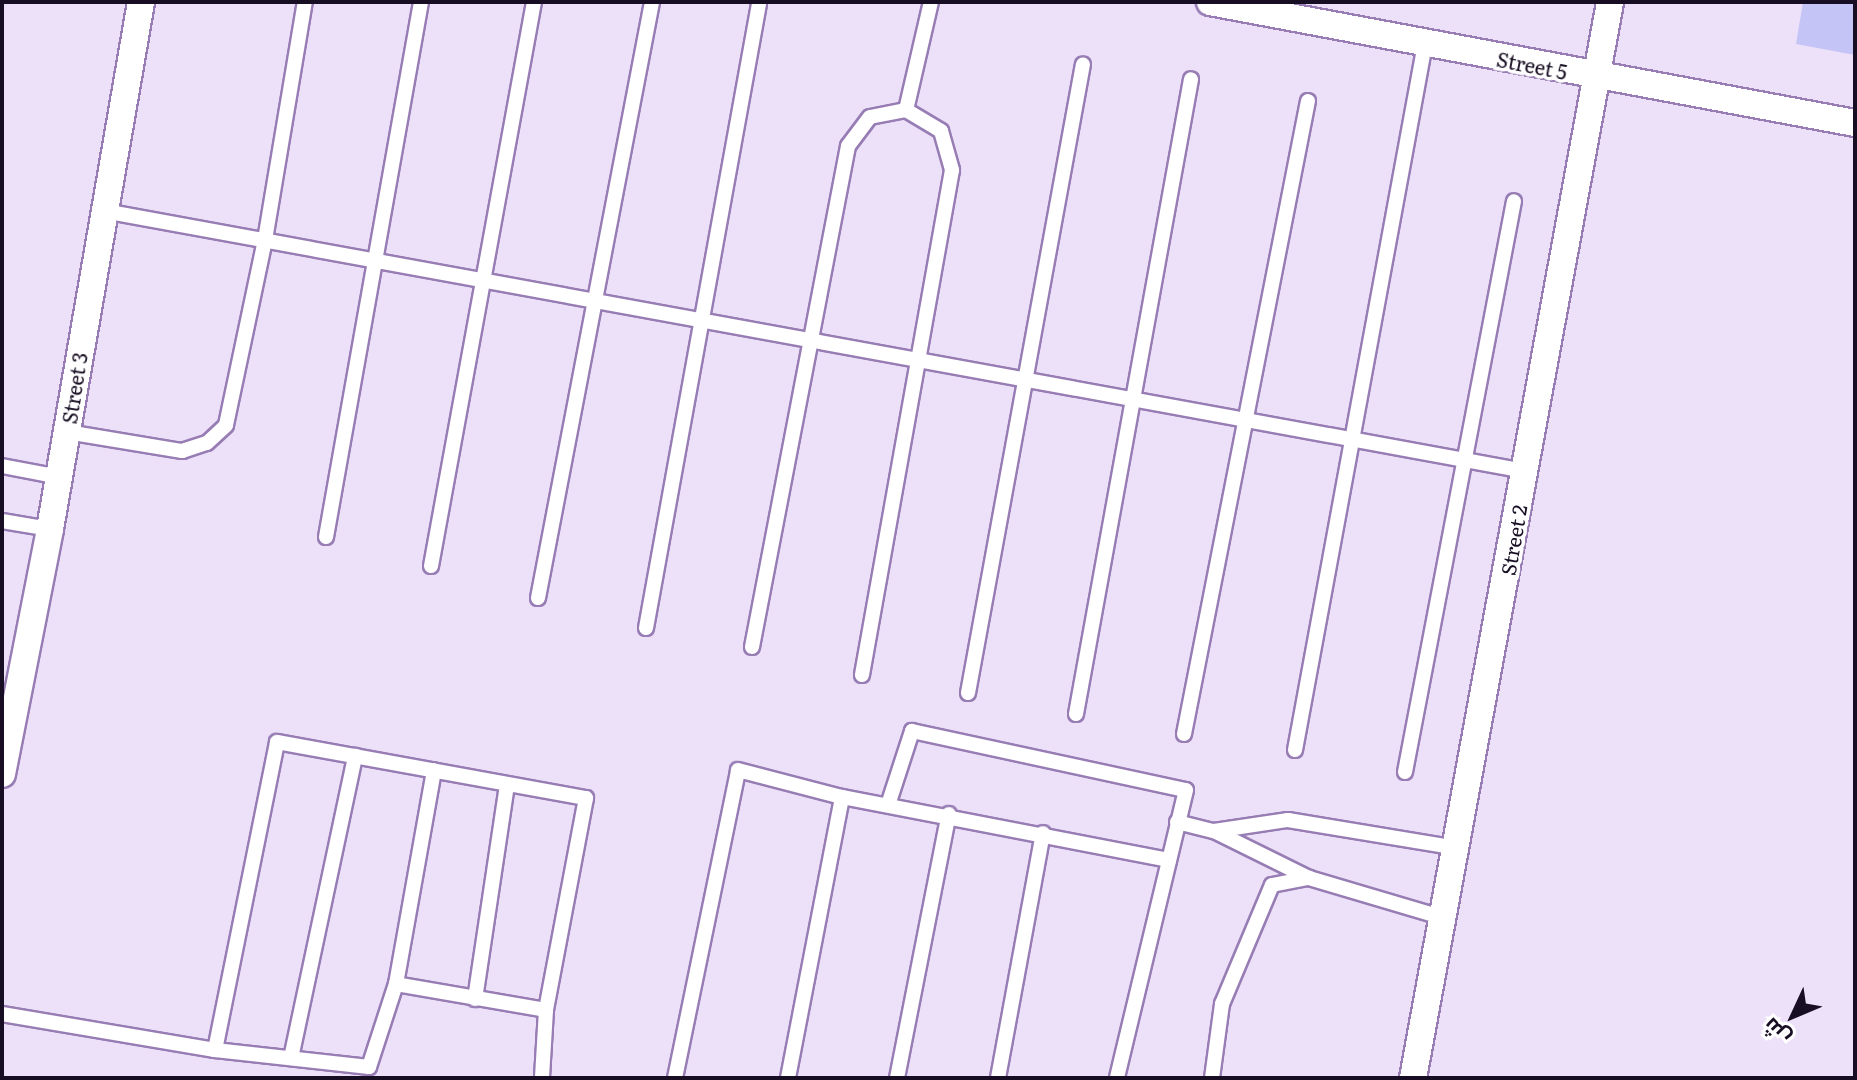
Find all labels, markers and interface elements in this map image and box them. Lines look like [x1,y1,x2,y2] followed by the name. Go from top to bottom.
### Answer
[1495,46,1569,84] street label: Street 5
[57,351,91,425] street label: Street 3
[1495,503,1531,577] street label: Street 2
[1753,976,1833,1056] north arrow
[1754,1011,1797,1055] text: ش

